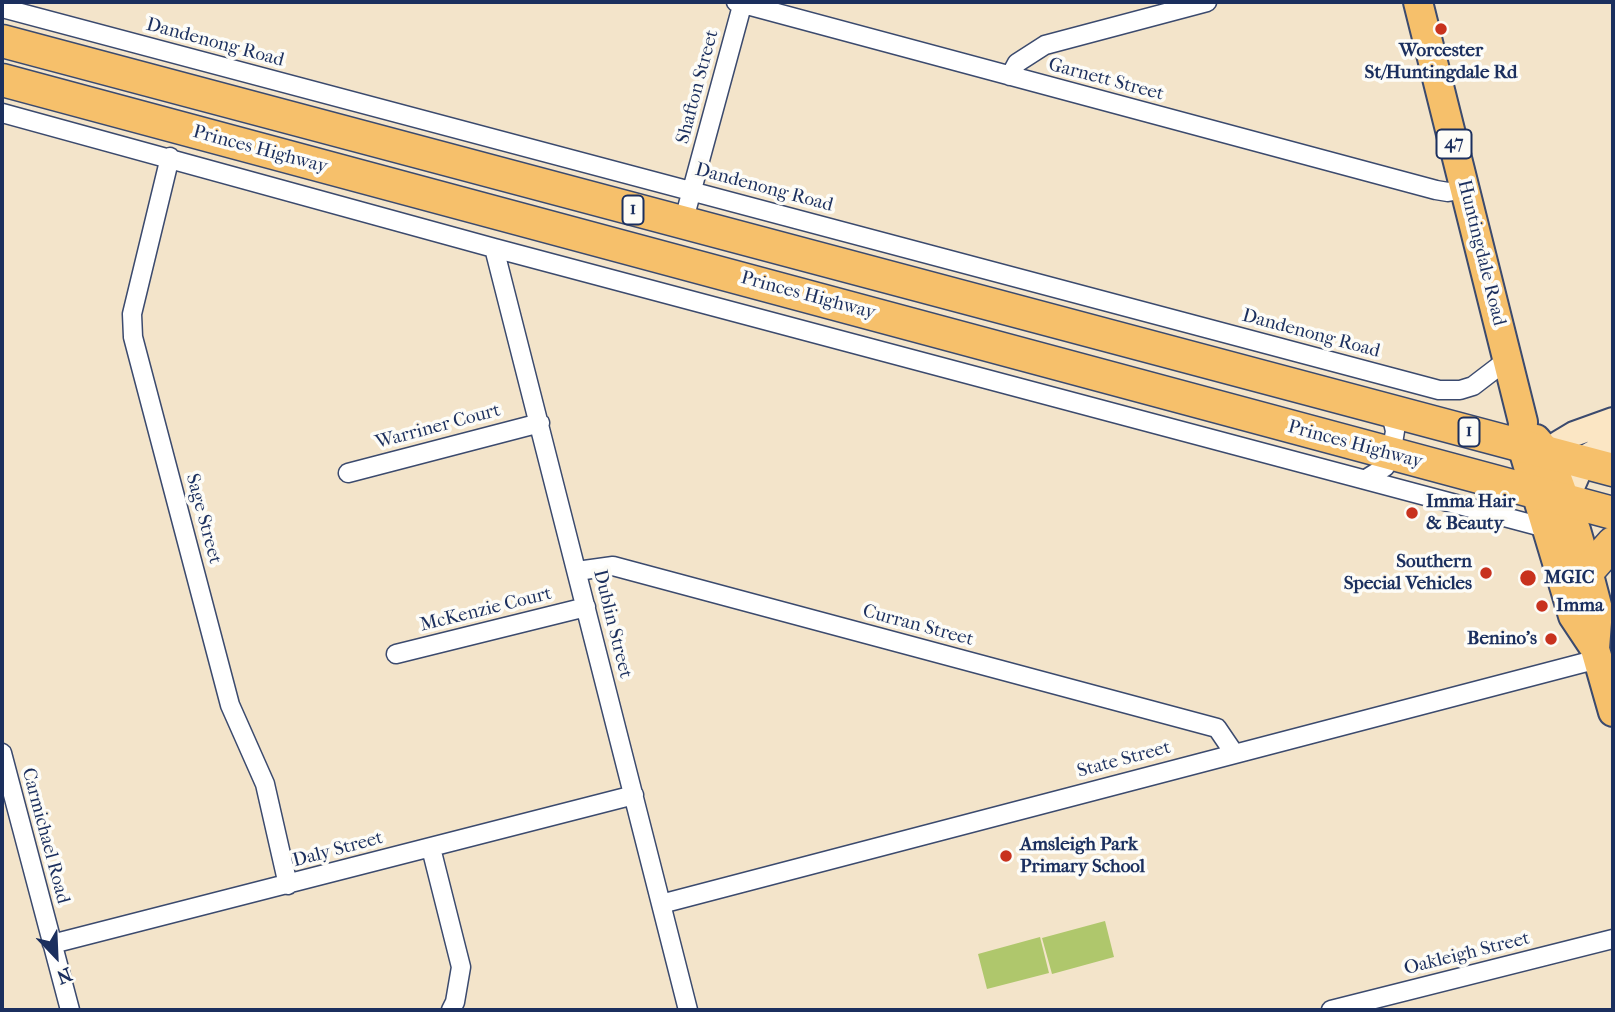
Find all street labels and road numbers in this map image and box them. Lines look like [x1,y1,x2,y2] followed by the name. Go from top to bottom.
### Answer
[143,14,287,72] street label: Dandenong Road
[672,28,724,146] street label: Shafton Street
[1046,54,1166,106] street label: Garnett Street
[190,121,330,179] street label: Princes Highway
[1436,130,1472,159] road number: 47
[692,159,836,217] street label: Dandenong Road
[1452,178,1510,328] street label: Huntingdale Road
[622,196,644,224] road number: 1
[738,267,878,325] street label: Princes Highway
[1239,305,1383,363] street label: Dandenong Road
[373,399,503,455] street label: Warriner Court
[1285,416,1425,474] street label: Princes Highway
[1458,418,1480,446] road number: 1
[180,471,226,567] street label: Sage Street
[588,567,636,681] street label: Dublin Street
[418,583,554,637] street label: McKenzie Court
[860,600,976,652] street label: Curran Street
[1075,737,1173,783] street label: State Street
[16,766,74,906] street label: Carmichael Road
[290,827,386,873] street label: Daly Street
[1402,927,1532,981] street label: Oakleigh Street

